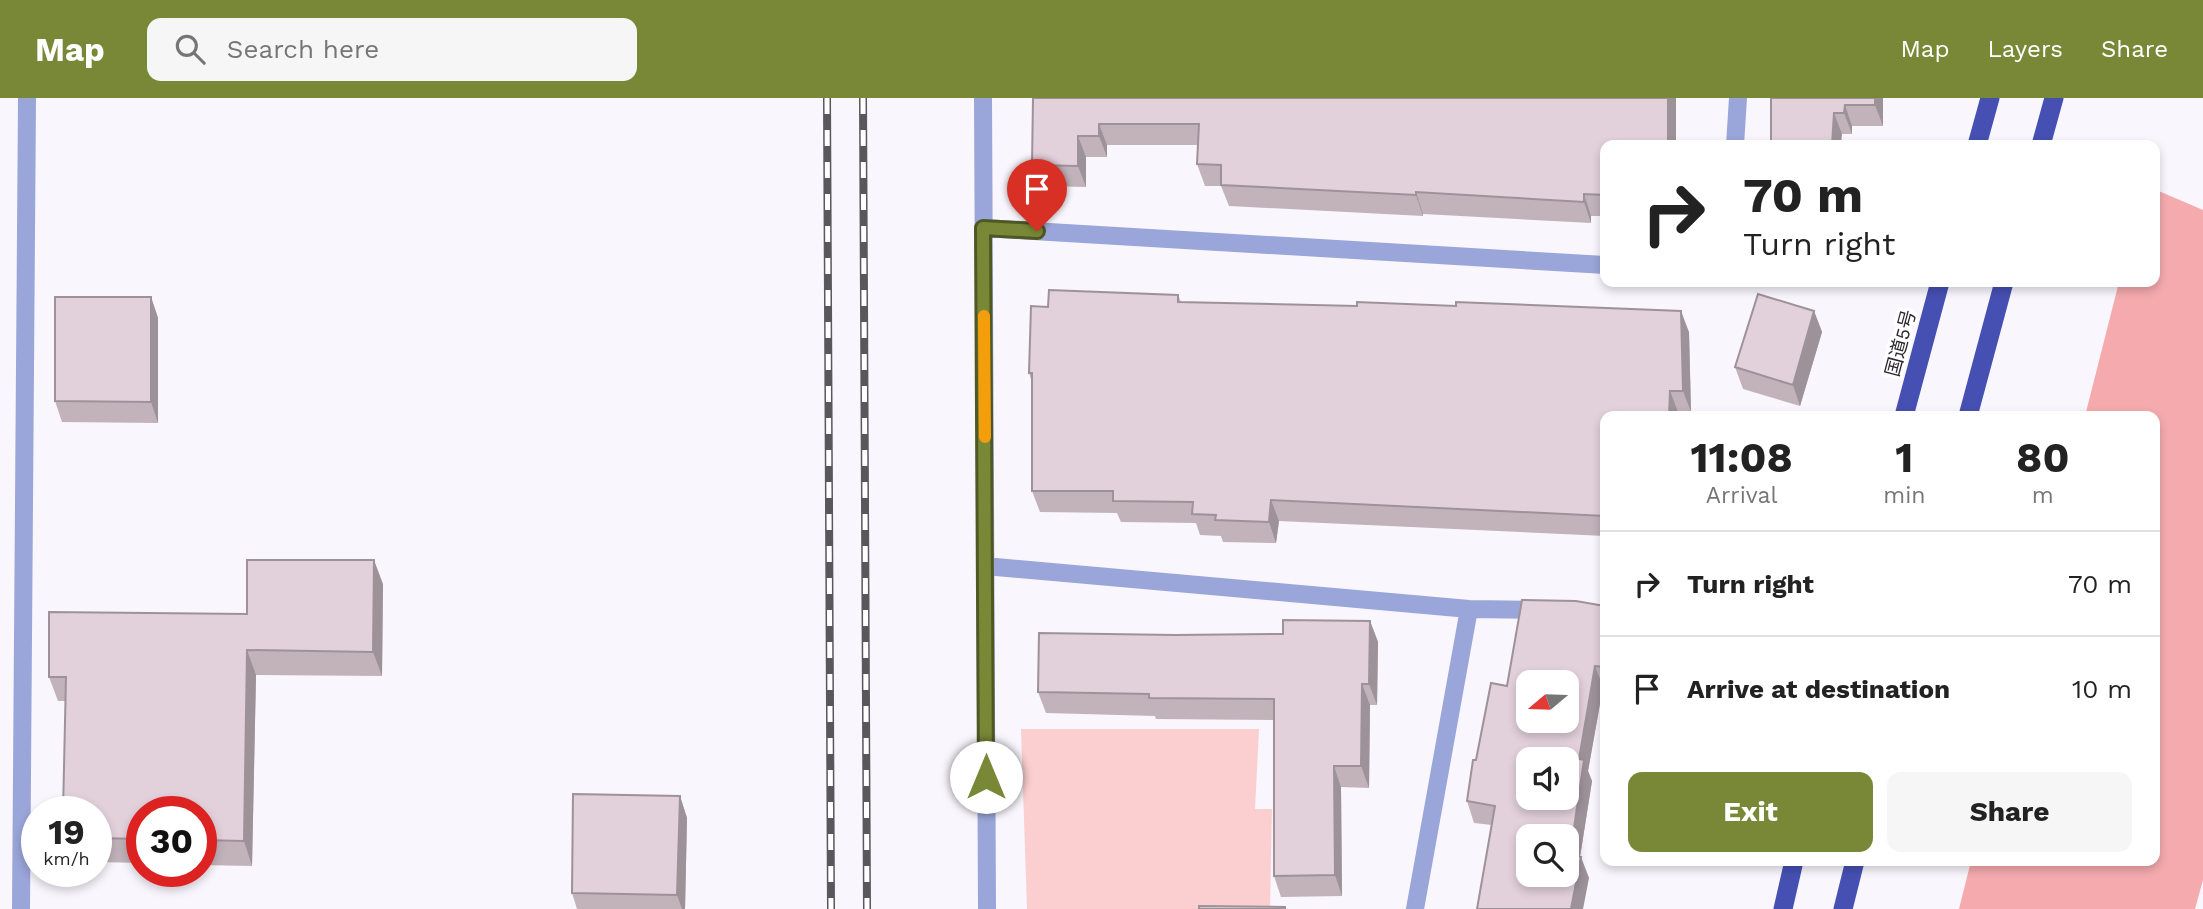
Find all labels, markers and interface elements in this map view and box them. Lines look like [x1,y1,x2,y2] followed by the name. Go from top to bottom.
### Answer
[147,18,637,81] search box
[35,30,105,69] text: Map
[171,30,209,68] icon: search
[227,34,379,64] text: Search here
[1901,35,1949,63] text: Map
[1987,35,2063,63] text: Layers
[2101,35,2168,63] text: Share
[1007,159,1067,231] pin
[1743,166,1863,224] text: 70 m
[1628,168,1719,259] icon: right
[1018,170,1056,208] icon: arrive
[1743,225,1895,263] text: Turn right
[1881,307,1920,379] street label: 国道5号
[1691,433,1793,482] text: 11:08
[1895,433,1913,482] text: 1
[2016,433,2069,482] text: 80
[1706,482,1778,509] text: Arrival
[1883,482,1926,509] text: min
[2032,482,2054,509] text: m
[1628,565,1666,603] icon: right
[1687,569,1814,599] text: Turn right
[2068,569,2132,599] text: 70 m
[1516,670,1578,733] north arrow
[1516,670,1579,887] map controls
[1628,670,1666,708] icon: arrive
[1687,674,1950,704] text: Arrive at destination
[2072,674,2132,704] text: 10 m
[949,740,1023,814] position arrow
[1516,747,1579,810] button: sound
[1628,772,1873,852] button: Exit
[1887,772,2132,852] button: Share
[126,796,217,887] speed limit sign: 30
[48,811,85,853] text: 19
[1516,824,1579,887] button: search
[43,848,90,869] text: km/h

